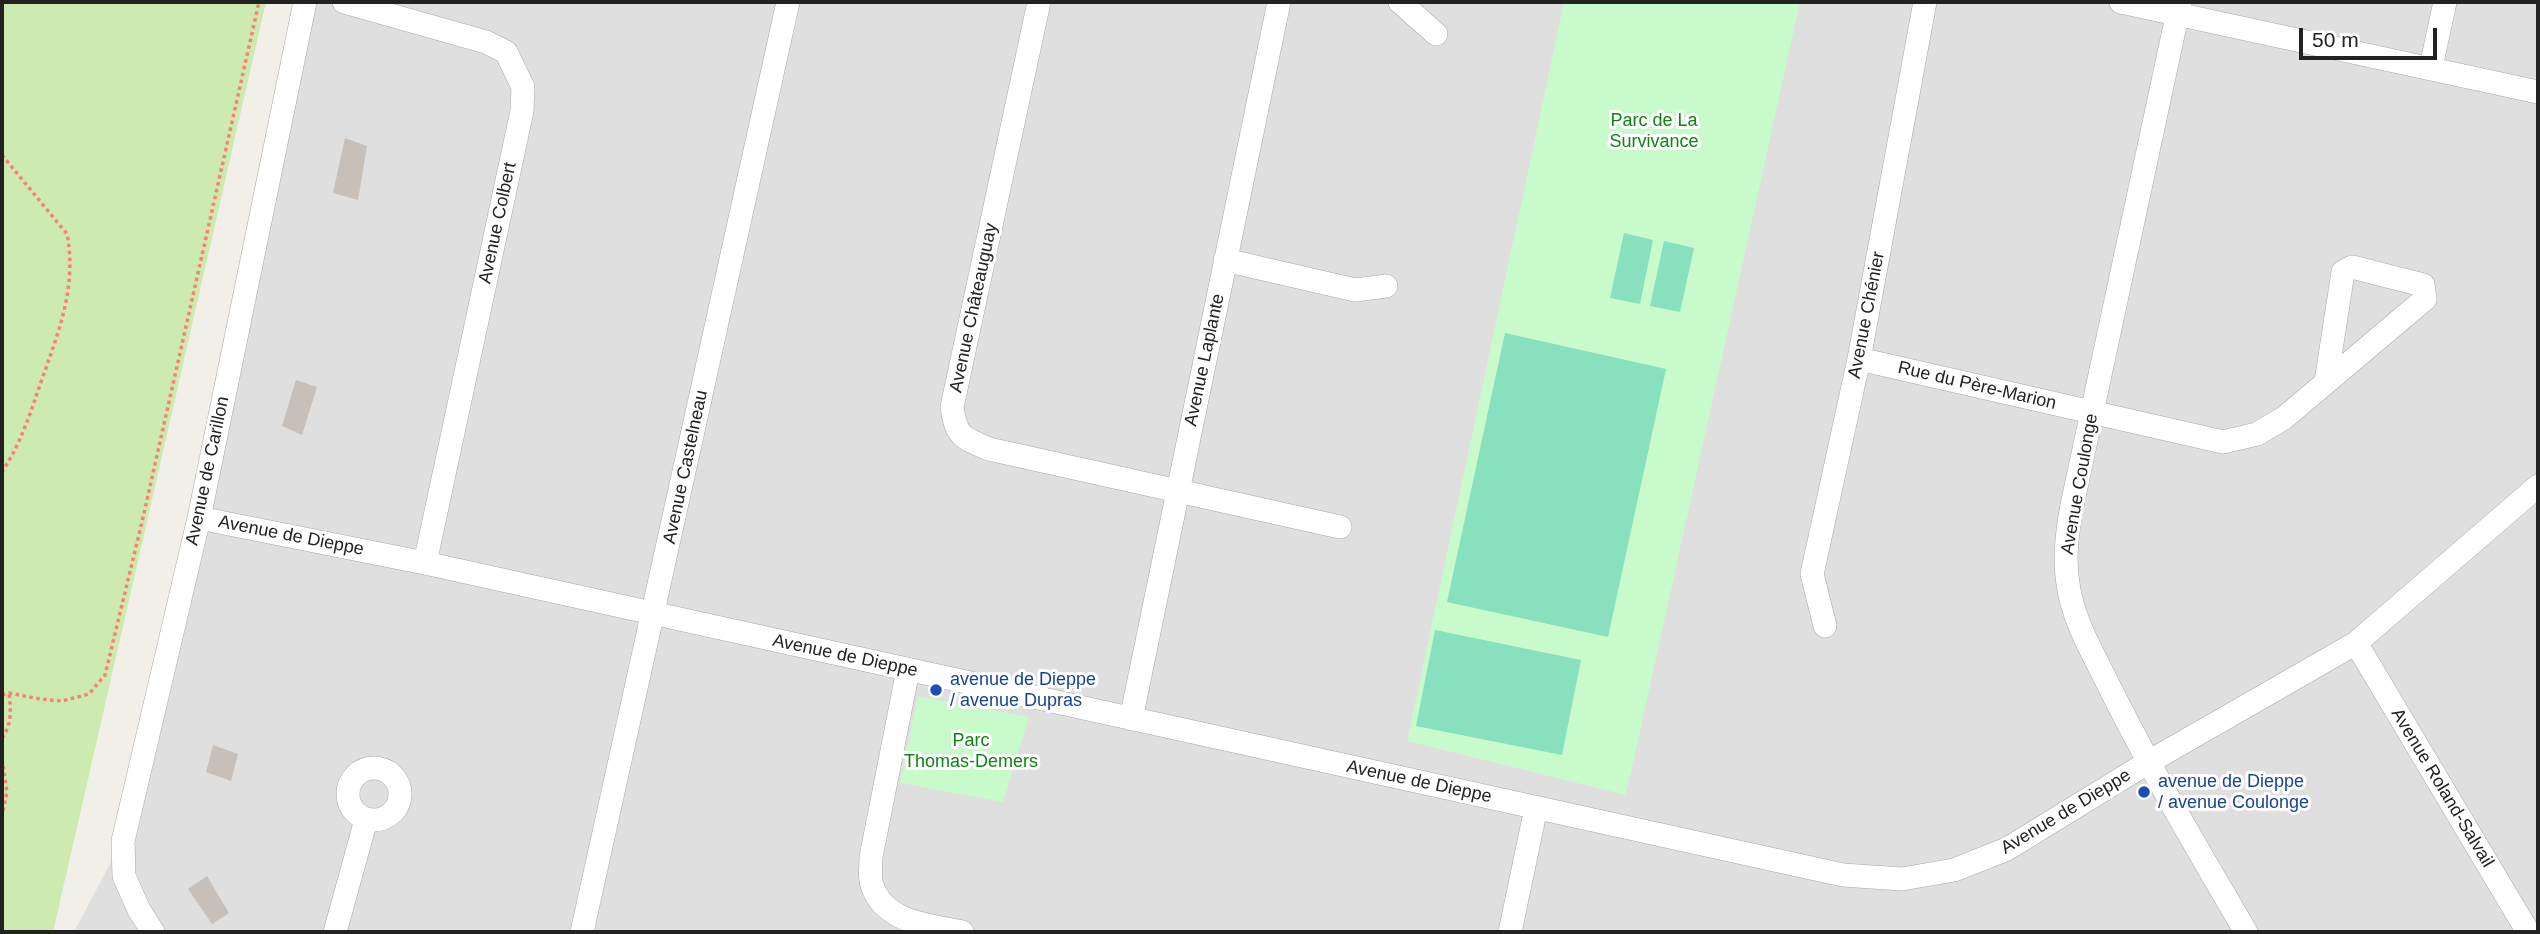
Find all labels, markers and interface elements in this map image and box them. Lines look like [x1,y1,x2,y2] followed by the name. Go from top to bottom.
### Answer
[2302,14,2440,58] scale bar
[2312,28,2359,51] text: 50 m
[1609,110,1699,152] park label: Parc de La Survivance
[475,160,521,286] street label: Avenue Colbert
[945,221,1003,395] street label: Avenue Châteauguay
[1844,250,1890,380] street label: Avenue Chénier
[1180,292,1230,428] street label: Avenue Laplante
[1896,357,2058,415] street label: Rue du Père-Marion
[659,388,713,546] street label: Avenue Castelneau
[182,395,234,547] street label: Avenue de Carillon
[2057,412,2103,556] street label: Avenue Coulonge
[216,511,366,561] street label: Avenue de Dieppe
[770,630,920,682] street label: Avenue de Dieppe
[950,669,1096,712] place label: avenue de Dieppe / avenue Dupras
[928,682,944,698] marker: avenue de Dieppe / avenue Dupras
[2386,705,2498,871] street label: Avenue Roland-Salvail
[904,730,1038,772] park label: Parc Thomas-Demers
[1344,756,1494,808] street label: Avenue de Dieppe
[1997,765,2135,859] street label: Avenue de Dieppe
[2158,771,2309,814] place label: avenue de Dieppe / avenue Coulonge
[2136,784,2152,800] marker: avenue de Dieppe / avenue Coulonge

